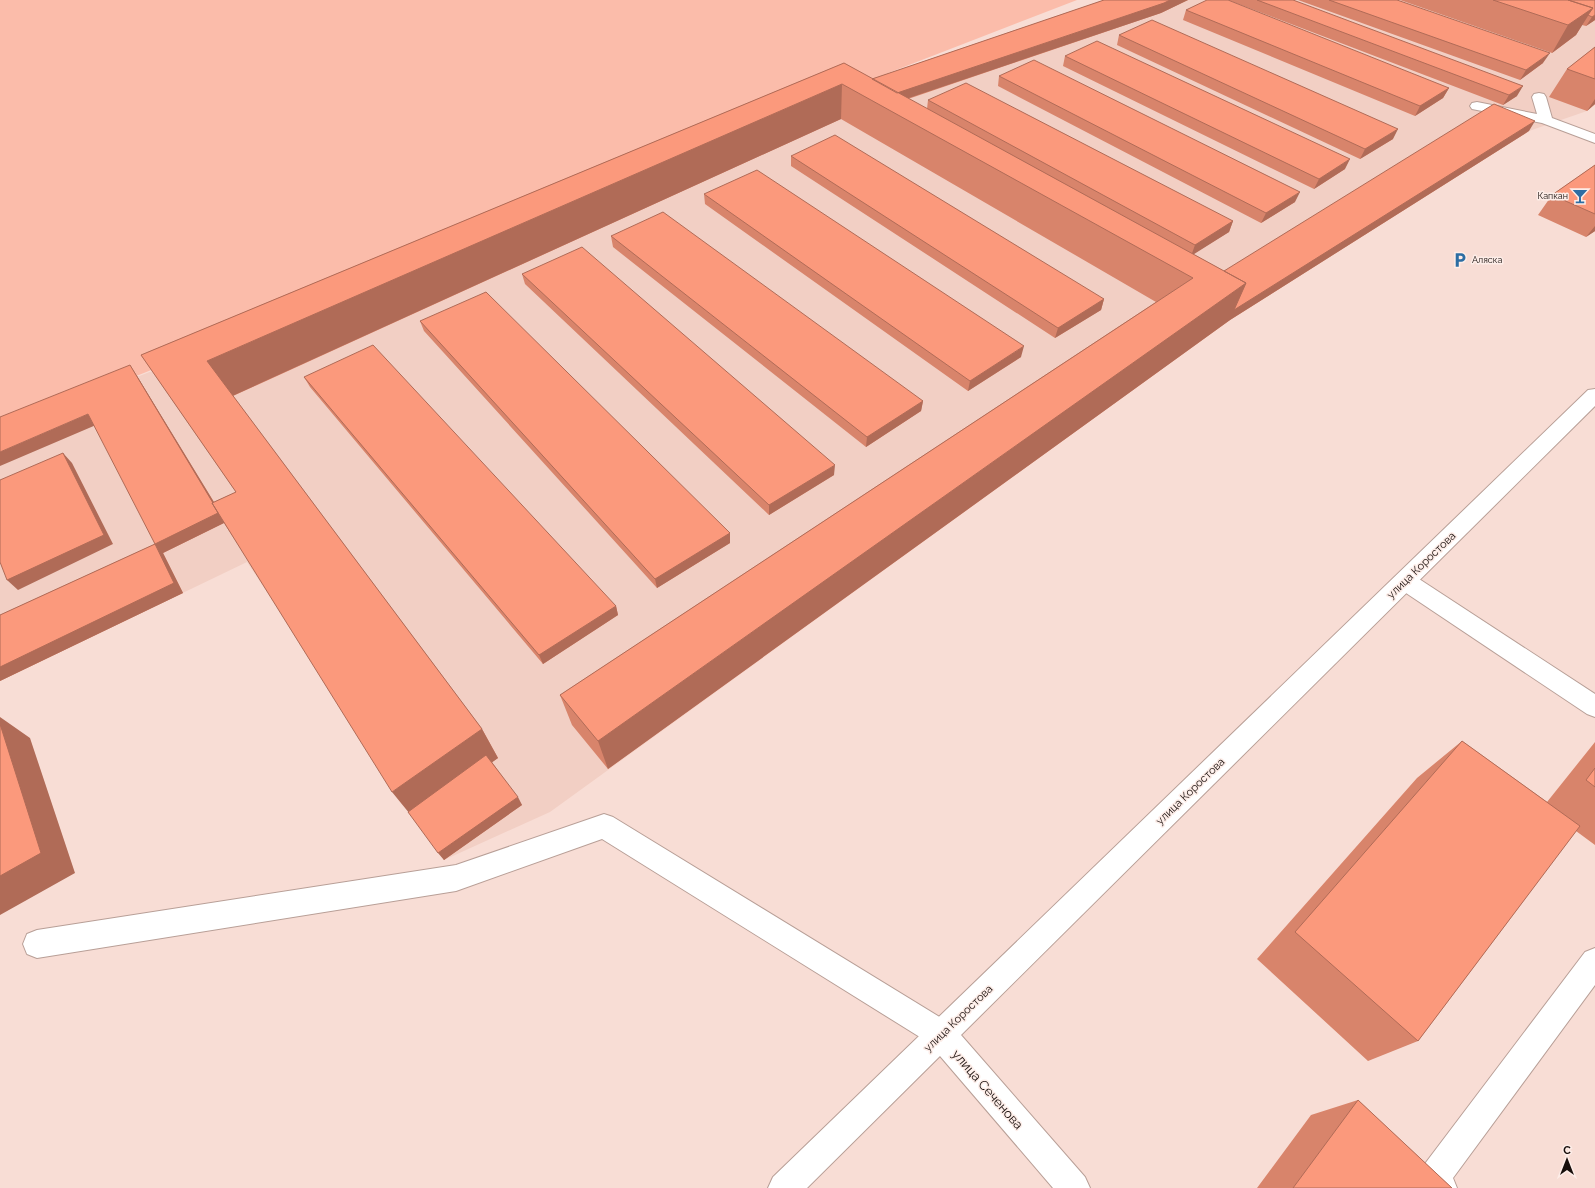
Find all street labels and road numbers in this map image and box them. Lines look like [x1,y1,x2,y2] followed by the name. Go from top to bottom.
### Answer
[1384,529,1458,601] street label: улица Коростова
[1153,755,1227,827] street label: улица Коростова
[921,982,995,1054] street label: улица Коростова
[949,1047,1026,1132] street label: улица Сеченова

